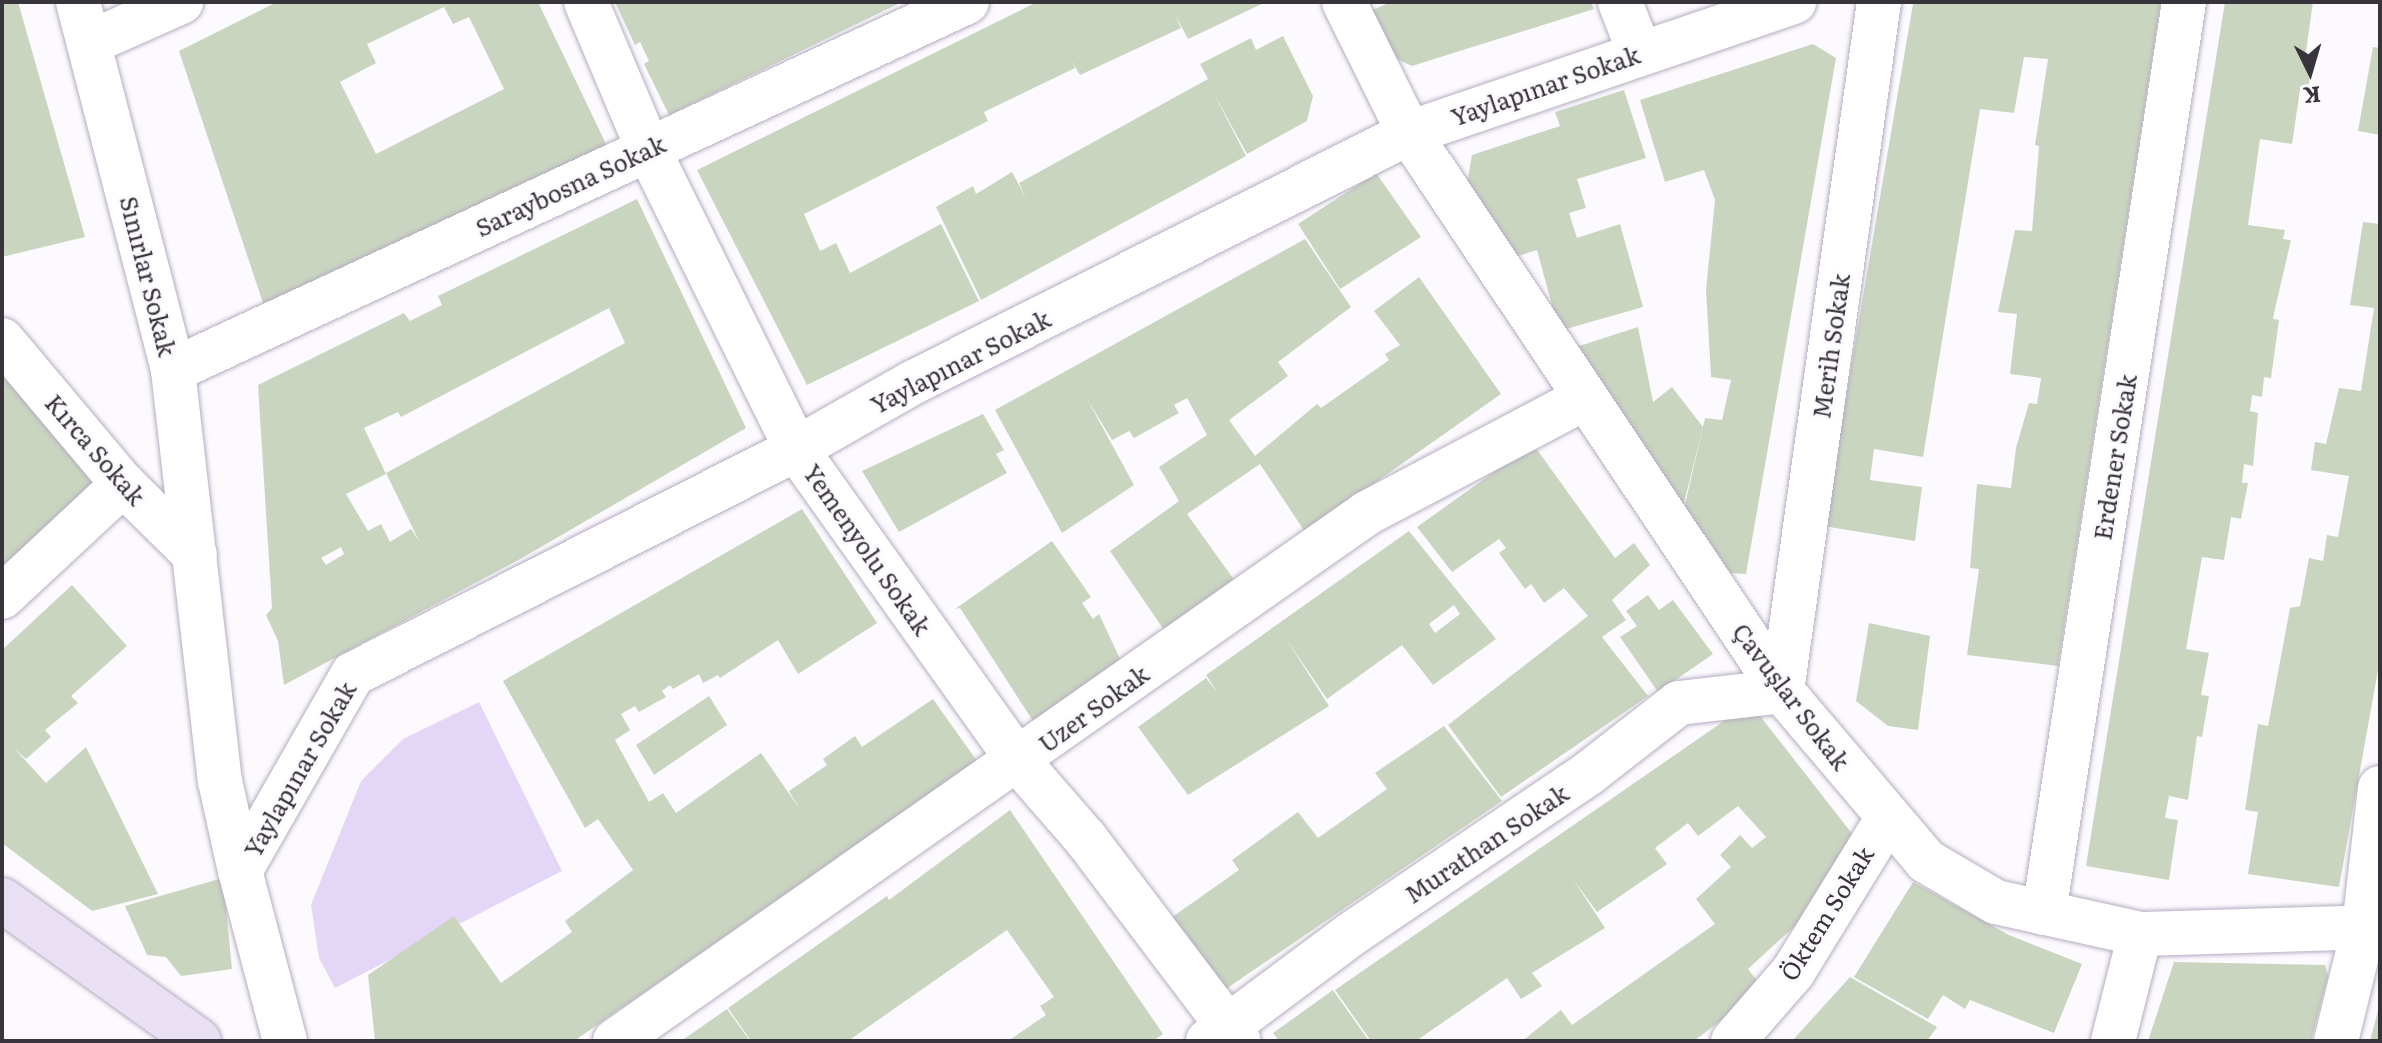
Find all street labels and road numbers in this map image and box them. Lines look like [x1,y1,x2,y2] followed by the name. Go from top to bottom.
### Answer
[1447,39,1643,131] street label: Yaylapınar Sokak
[471,128,669,242] street label: Saraybosna Sokak
[115,193,183,359] street label: Sınırlar Sokak
[1806,272,1854,420] street label: Merih Sokak
[865,303,1055,419] street label: Yaylapınar Sokak
[2087,372,2141,542] street label: Erdener Sokak
[40,388,152,510] street label: Kırca Sokak
[798,458,938,640] street label: Yemenyolu Sokak
[1728,617,1856,775] street label: Çavuşlar Sokak
[1032,658,1154,758] street label: Uzer Sokak
[237,676,361,862] street label: Yaylapınar Sokak
[1399,778,1573,908] street label: Murathan Sokak
[1773,841,1879,985] street label: Öktem Sokak

